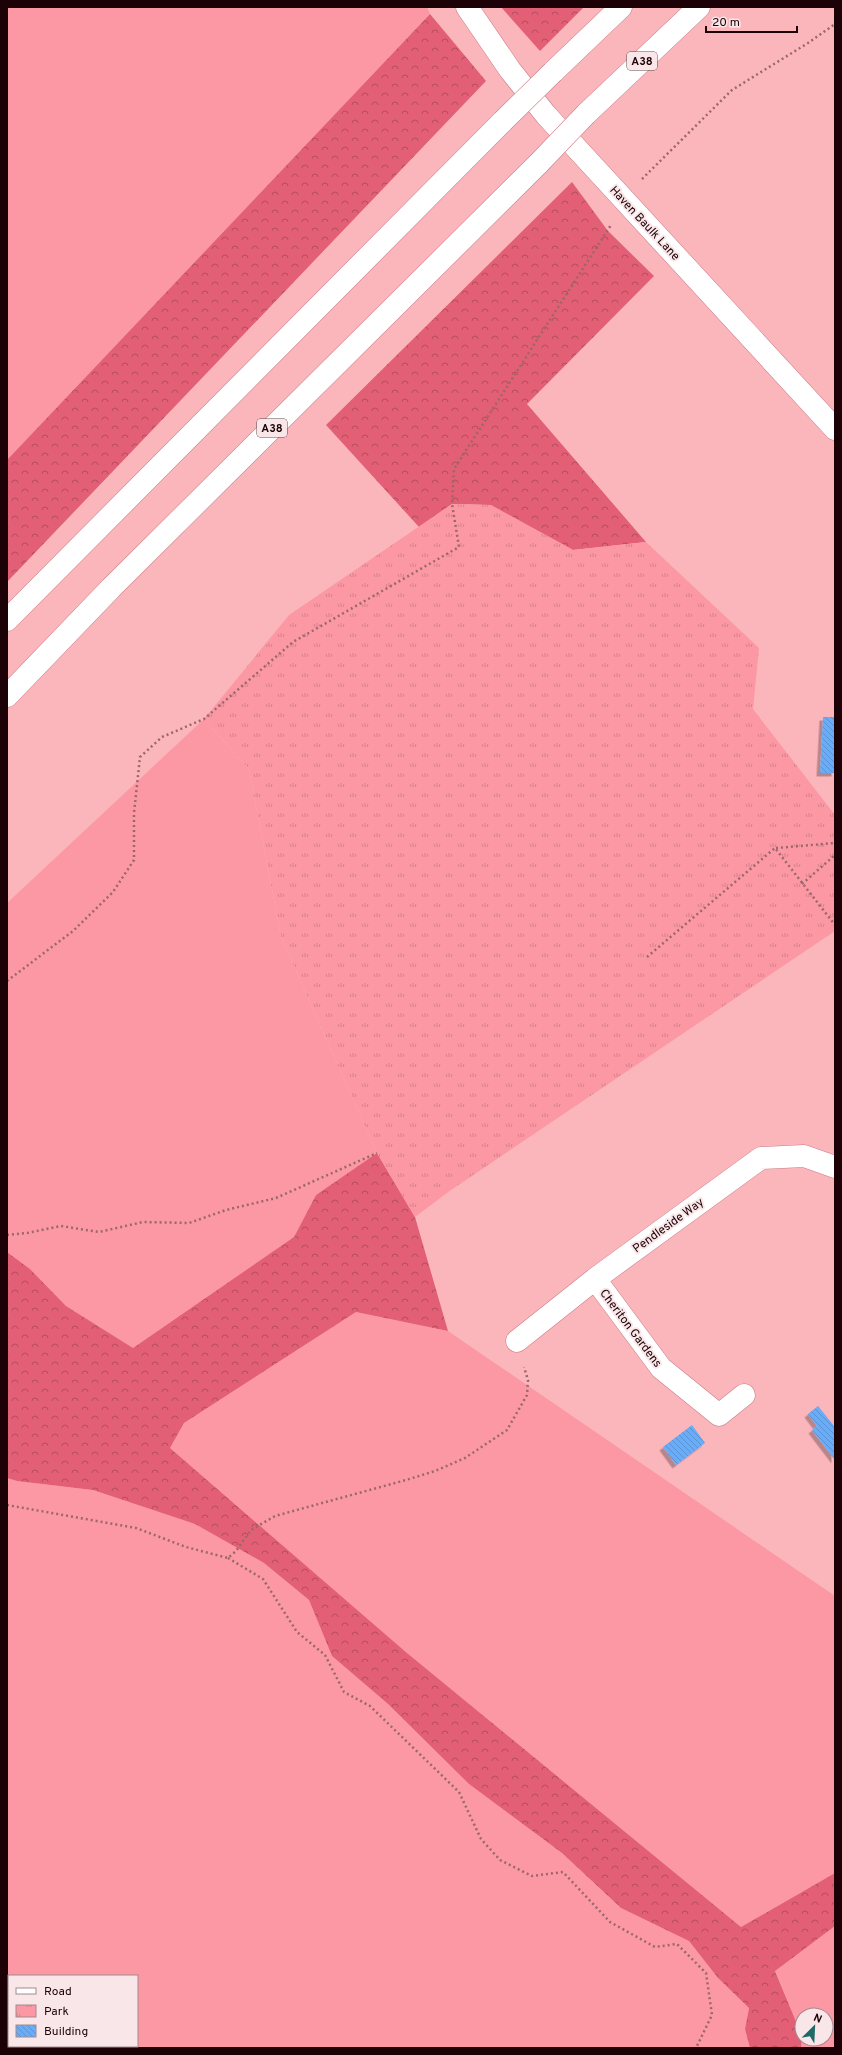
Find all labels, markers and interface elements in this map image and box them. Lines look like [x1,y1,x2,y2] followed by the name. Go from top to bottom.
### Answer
[706,8,797,34] scale bar
[712,15,740,31] text: 20 m
[627,52,657,70] road number: A38
[606,183,683,264] street label: Haven Baulk Lane
[257,419,287,437] road number: A38
[630,1195,707,1257] street label: Pendleside Way
[595,1286,665,1371] street label: Cheriton Gardens
[8,1975,138,2047] legend
[44,1984,72,2000] text: Road
[44,2004,69,2020] text: Park
[794,2007,834,2047] north arrow
[811,2011,824,2027] text: N
[44,2024,88,2040] text: Building

